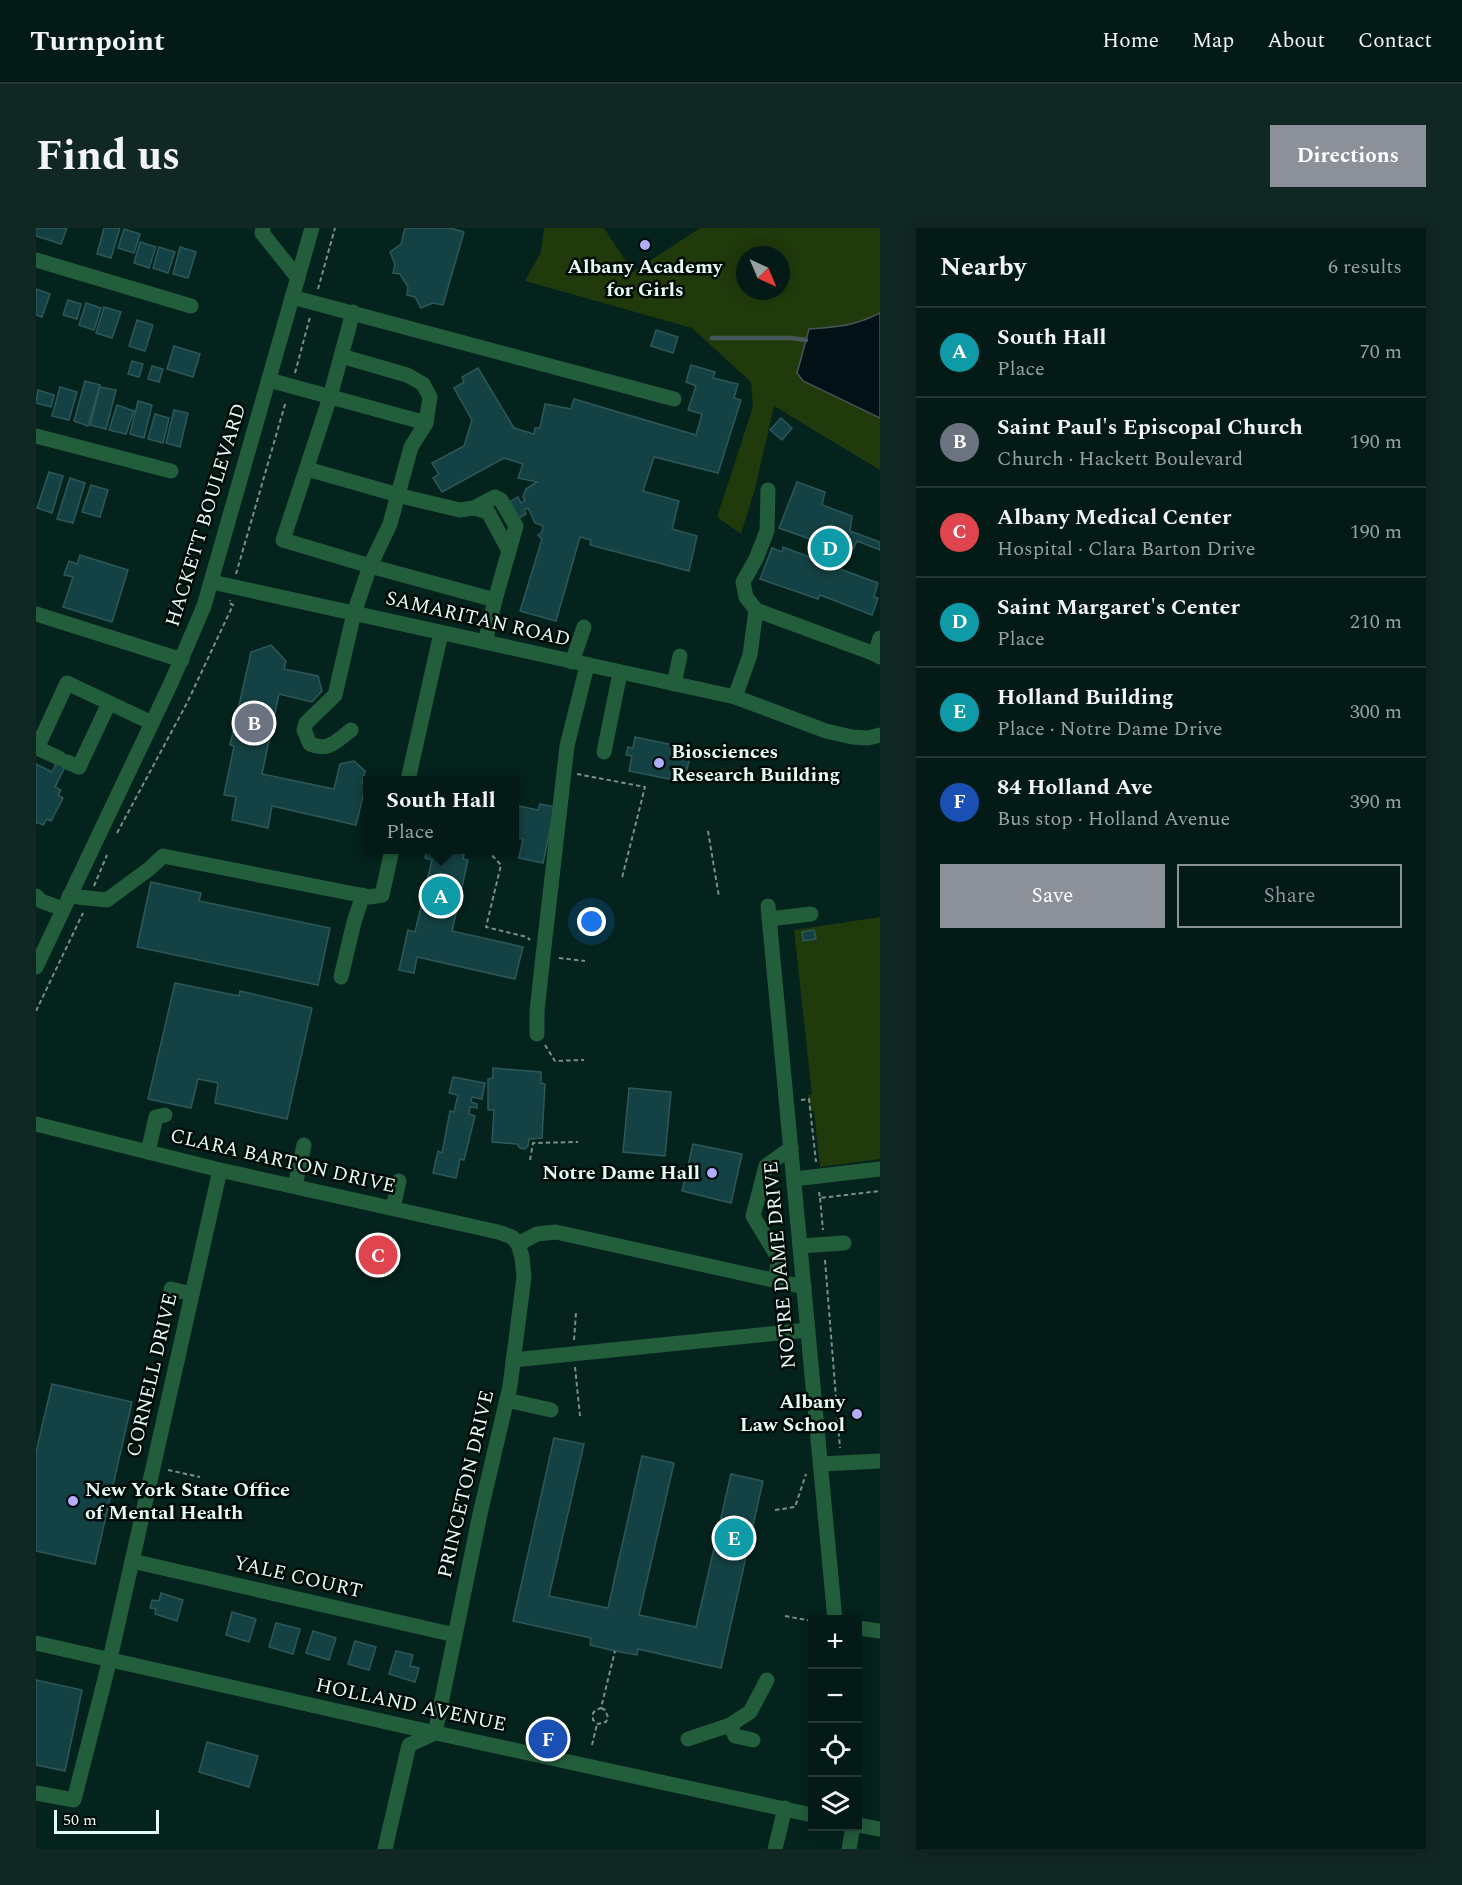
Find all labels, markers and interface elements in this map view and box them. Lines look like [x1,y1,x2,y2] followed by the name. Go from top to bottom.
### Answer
[30,20,165,63] text: Turnpoint
[1102,25,1159,57] text: Home
[1192,25,1234,57] text: Map
[1267,25,1325,57] text: About
[1358,25,1432,57] text: Contact
[36,125,180,188] text: Find us
[1270,125,1426,187] button: Directions
[638,238,652,252] marker: Albany Academy for Girls
[736,246,790,300] north arrow
[940,247,1026,287] text: Nearby
[568,252,724,305] place label: Albany Academy for Girls
[1328,252,1402,282] text: 6 results
[997,321,1107,354] text: South Hall
[952,337,967,367] text: A
[1360,337,1402,367] text: 70 m
[997,354,1045,384] text: Place
[158,400,254,630] street label: HACKETT BOULEVARD
[997,411,1303,444] text: Saint Paul's Episcopal Church
[952,427,967,457] text: B
[1350,427,1402,457] text: 190 m
[997,444,1243,474] text: Church · Hackett Boulevard
[997,501,1231,534] text: Albany Medical Center
[952,517,967,547] text: C
[1350,517,1402,547] text: 190 m
[810,526,850,570] pin: D
[997,534,1255,564] text: Hospital · Clara Barton Drive
[383,583,573,655] street label: SAMARITAN ROAD
[997,591,1240,624] text: Saint Margaret's Center
[951,607,968,637] text: D
[1350,607,1402,637] text: 210 m
[997,624,1045,654] text: Place
[997,681,1174,714] text: Holland Building
[953,697,966,727] text: E
[1350,697,1402,727] text: 300 m
[234,700,274,746] pin: B
[997,714,1223,744] text: Place · Notre Dame Drive
[671,737,840,790] place label: Biosciences Research Building
[652,756,666,770] marker: Biosciences Research Building
[997,771,1153,804] text: 84 Holland Ave
[363,776,519,854] popup
[386,784,496,817] text: South Hall
[953,787,966,817] text: F
[1350,787,1402,817] text: 390 m
[997,804,1230,834] text: Bus stop · Holland Avenue
[386,817,434,847] text: Place
[940,864,1165,928] button: Save
[1177,864,1402,928] button: Share
[422,874,460,918] pin: A
[577,907,606,936] your location
[167,1120,399,1202] street label: CLARA BARTON DRIVE
[542,1158,700,1188] place label: Notre Dame Hall
[756,1160,804,1370] street label: NOTRE DAME DRIVE
[705,1166,719,1180] marker: Notre Dame Hall
[358,1232,398,1278] pin: C
[119,1290,185,1460] street label: CORNELL DRIVE
[430,1387,502,1581] street label: PRINCETON DRIVE
[740,1387,846,1440] place label: Albany Law School
[850,1407,864,1421] marker: Albany Law School
[85,1475,290,1528] place label: New York State Office of Mental Health
[66,1494,80,1508] marker: New York State Office of Mental Health
[714,1516,754,1560] pin: E
[231,1548,365,1606] street label: YALE COURT
[808,1615,862,1831] map controls
[808,1615,862,1669] button: +
[808,1669,862,1723] button: −
[313,1670,509,1740] street label: HOLLAND AVENUE
[528,1716,568,1762] pin: F
[808,1723,862,1777] button: locate
[808,1777,862,1831] button: layers
[54,1807,159,1834] scale bar
[63,1808,97,1832] text: 50 m

